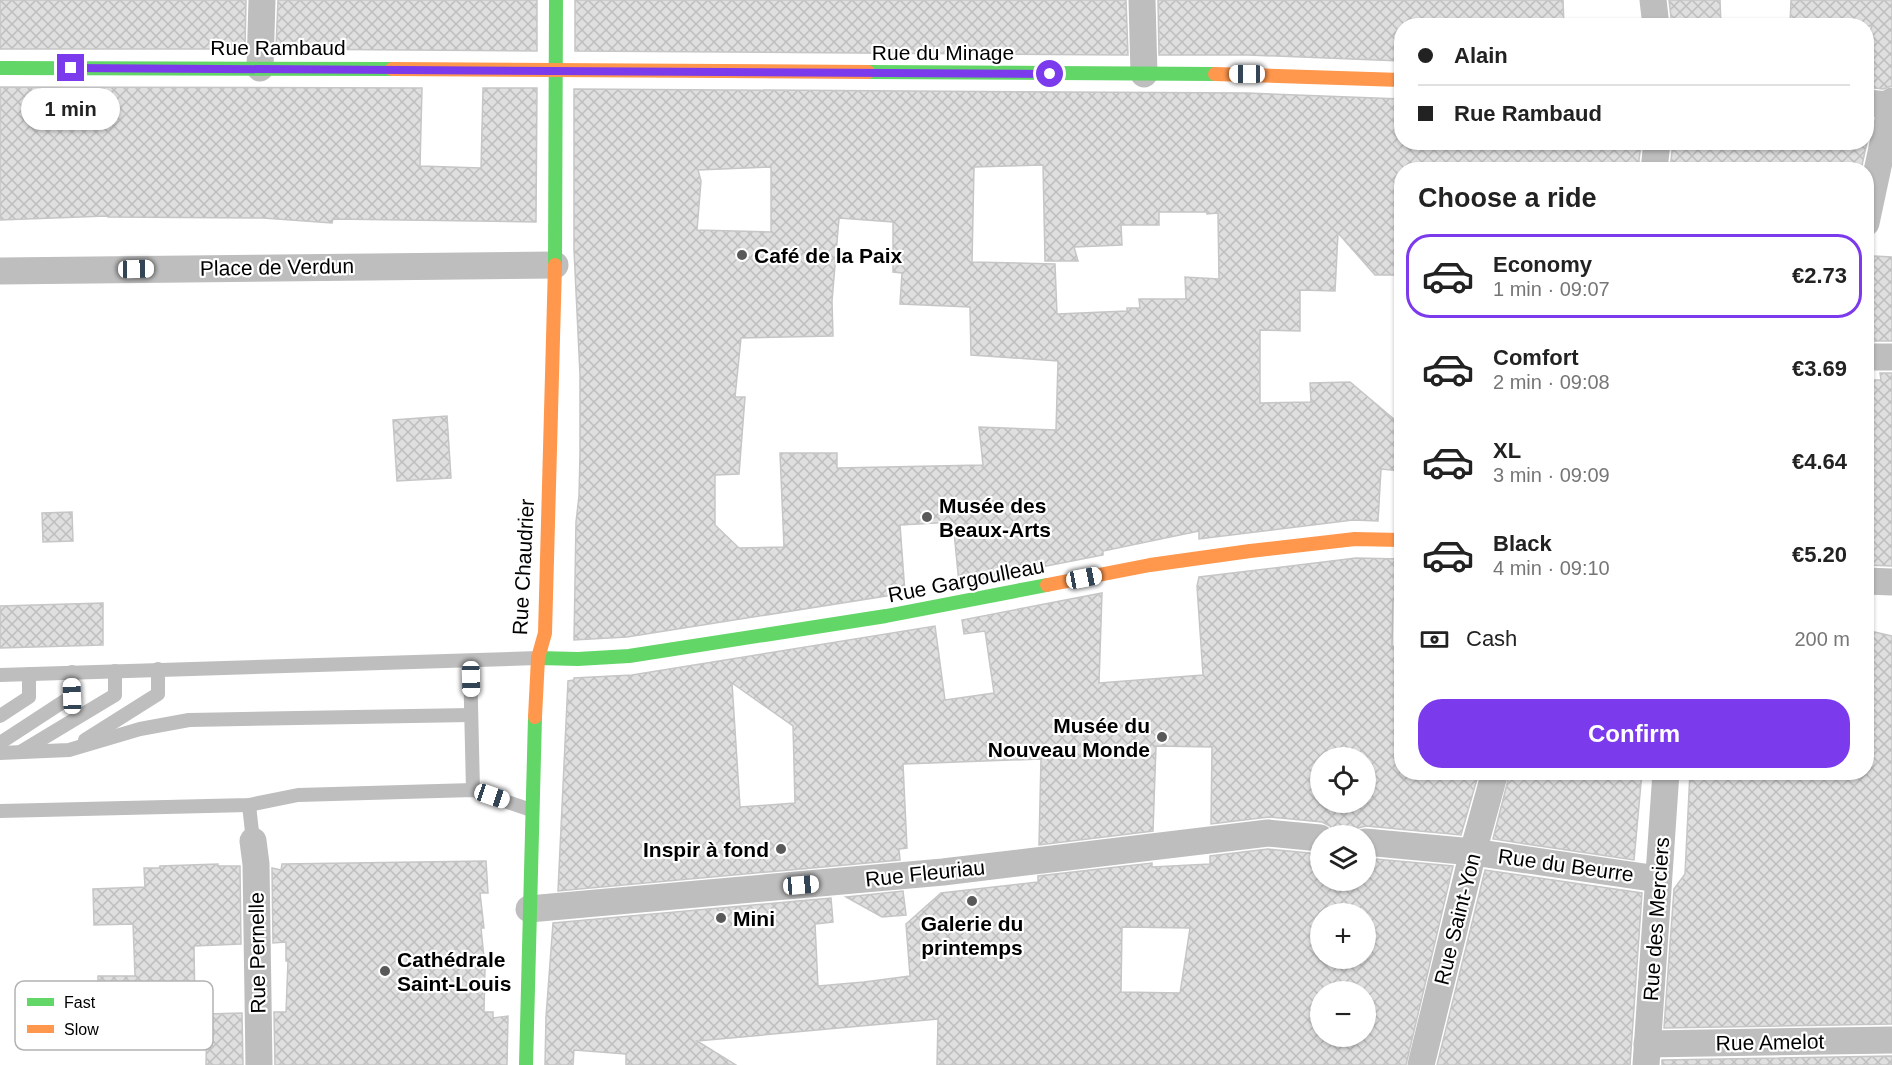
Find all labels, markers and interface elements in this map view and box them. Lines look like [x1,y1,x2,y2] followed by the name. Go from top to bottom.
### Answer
[210,36,346,59] street label: Rue Rambaud
[872,41,1014,64] street label: Rue du Minage
[1454,43,1508,68] text: Alain
[57,54,84,81] route end
[1036,60,1063,87] route start
[1229,65,1265,83] car
[22,89,121,131] callout: 1 min
[44,98,97,120] text: 1 min
[1454,101,1602,126] text: Rue Rambaud
[1418,183,1597,213] text: Choose a ride
[754,244,903,267] place label: Café de la Paix
[735,248,749,262] marker: Café de la Paix
[1421,249,1475,303] icon: car
[1493,252,1592,277] text: Economy
[200,254,354,280] street label: Place de Verdun
[118,260,154,278] car
[1792,263,1847,288] text: €2.73
[1493,278,1610,300] text: 1 min · 09:07
[1421,342,1475,396] icon: car
[1493,345,1579,370] text: Comfort
[1792,356,1847,381] text: €3.69
[1493,371,1610,393] text: 2 min · 09:08
[1421,435,1475,489] icon: car
[1493,438,1521,463] text: XL
[1792,449,1847,474] text: €4.64
[1493,464,1610,486] text: 3 min · 09:09
[939,494,1051,541] place label: Musée des Beaux-Arts
[508,498,538,636] street label: Rue Chaudrier
[920,510,934,524] marker: Musée des Beaux-Arts
[1421,528,1475,582] icon: car
[1493,531,1552,556] text: Black
[1792,542,1847,567] text: €5.20
[886,554,1046,606] street label: Rue Gargoulleau
[1493,557,1610,579] text: 4 min · 09:10
[1065,566,1103,590] car
[1418,623,1451,656] icon: cash
[1466,626,1517,651] text: Cash
[1794,628,1850,650] text: 200 m
[462,661,480,697] car
[62,678,82,714] car
[1418,699,1850,768] button: Confirm
[988,714,1150,761] place label: Musée du Nouveau Monde
[1155,730,1169,744] marker: Musée du Nouveau Monde
[1310,747,1376,1047] map controls
[1310,747,1376,813] button: locate
[472,782,512,810] car
[1310,825,1376,891] button: layers
[1639,836,1673,1002] street label: Rue des Merciers
[643,838,769,861] place label: Inspir à fond
[774,842,788,856] marker: Inspir à fond
[1497,844,1635,886] street label: Rue du Beurre
[1430,851,1484,987] street label: Rue Saint-Yon
[864,855,986,891] street label: Rue Fleuriau
[782,874,820,896] car
[244,892,270,1014] street label: Rue Pernelle
[965,894,979,908] marker: Galerie du printemps
[1310,903,1376,969] button: +
[733,907,775,930] place label: Mini
[714,911,728,925] marker: Mini
[921,912,1023,959] place label: Galerie du printemps
[397,948,511,995] place label: Cathédrale Saint-Louis
[378,964,392,978] marker: Cathédrale Saint-Louis
[15,981,213,1050] legend
[1310,981,1376,1047] button: −
[64,994,96,1011] text: Fast
[64,1021,99,1038] text: Slow
[1716,1030,1825,1054] street label: Rue Amelot

